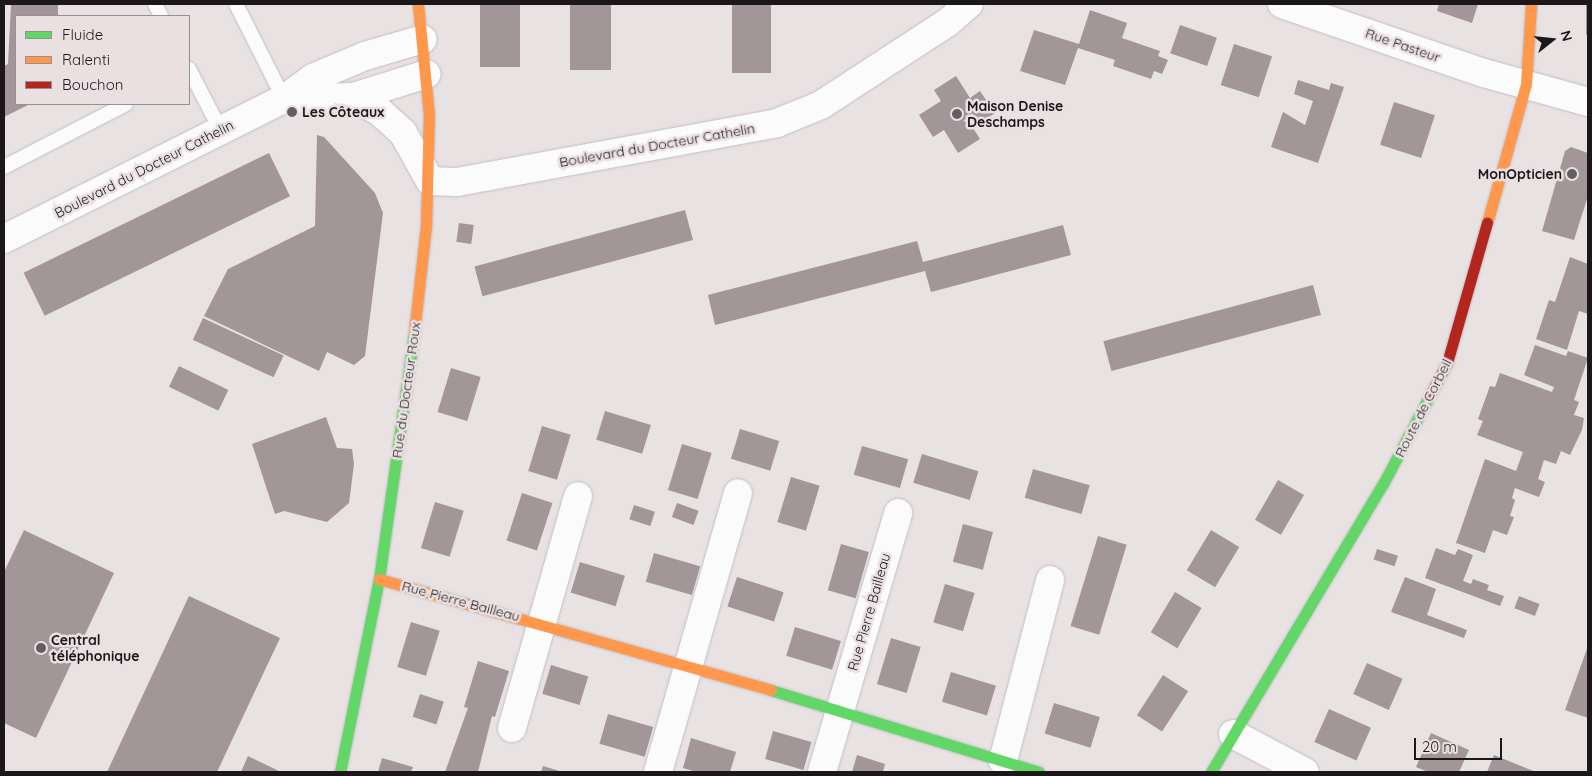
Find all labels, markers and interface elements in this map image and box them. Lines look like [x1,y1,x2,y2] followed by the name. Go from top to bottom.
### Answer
[15,15,190,105] legend
[1527,15,1577,65] north arrow
[1363,24,1443,66] street label: Rue Pasteur
[62,25,103,44] text: Fluide
[1556,28,1576,43] text: N
[62,50,110,69] text: Ralenti
[62,75,123,94] text: Bouchon
[967,98,1063,130] place label: Maison Denise Deschamps
[302,104,384,120] place label: Les Côteaux
[286,106,298,118] marker: Les Côteaux
[951,108,963,120] marker: Maison Denise Deschamps
[52,116,236,222] street label: Boulevard du Docteur Cathelin
[558,120,756,170] street label: Boulevard du Docteur Cathelin
[1478,166,1562,182] place label: MonOpticien
[1566,168,1578,180] marker: MonOpticien
[388,321,424,459] street label: Rue du Docteur Roux
[1391,356,1455,460] street label: Route de Corbeil
[844,551,894,673] street label: Rue Pierre Bailleau
[400,577,522,625] street label: Rue Pierre Bailleau
[51,632,139,664] place label: Central téléphonique
[35,642,47,654] marker: Central téléphonique
[1417,728,1504,760] scale bar
[1422,737,1457,756] text: 20 m

